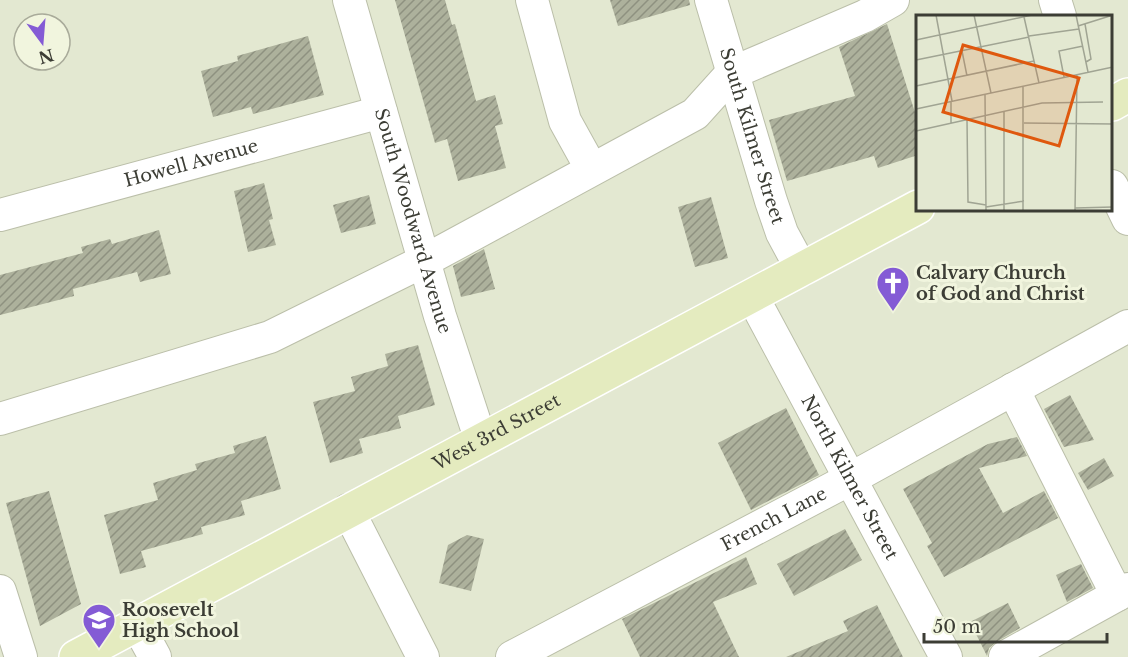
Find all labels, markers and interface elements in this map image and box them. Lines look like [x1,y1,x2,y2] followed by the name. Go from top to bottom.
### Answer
[12,12,72,72] north arrow
[916,15,1113,212] inset map
[36,45,56,68] text: N
[715,45,789,227] street label: South Kilmer Street
[370,106,456,336] street label: South Woodward Avenue
[122,135,260,192] street label: Howell Avenue
[916,262,1085,305] place label: Calvary Church of God and Christ
[875,265,911,312] church icon: Calvary Church of God and Christ
[428,389,564,476] street label: West 3rd Street
[796,391,903,564] street label: North Kilmer Street
[717,482,830,556] street label: French Lane
[122,599,240,642] place label: Roosevelt High School
[81,602,117,649] school or university icon: Roosevelt High School
[924,606,1107,644] scale bar
[933,616,981,638] text: 50 m

